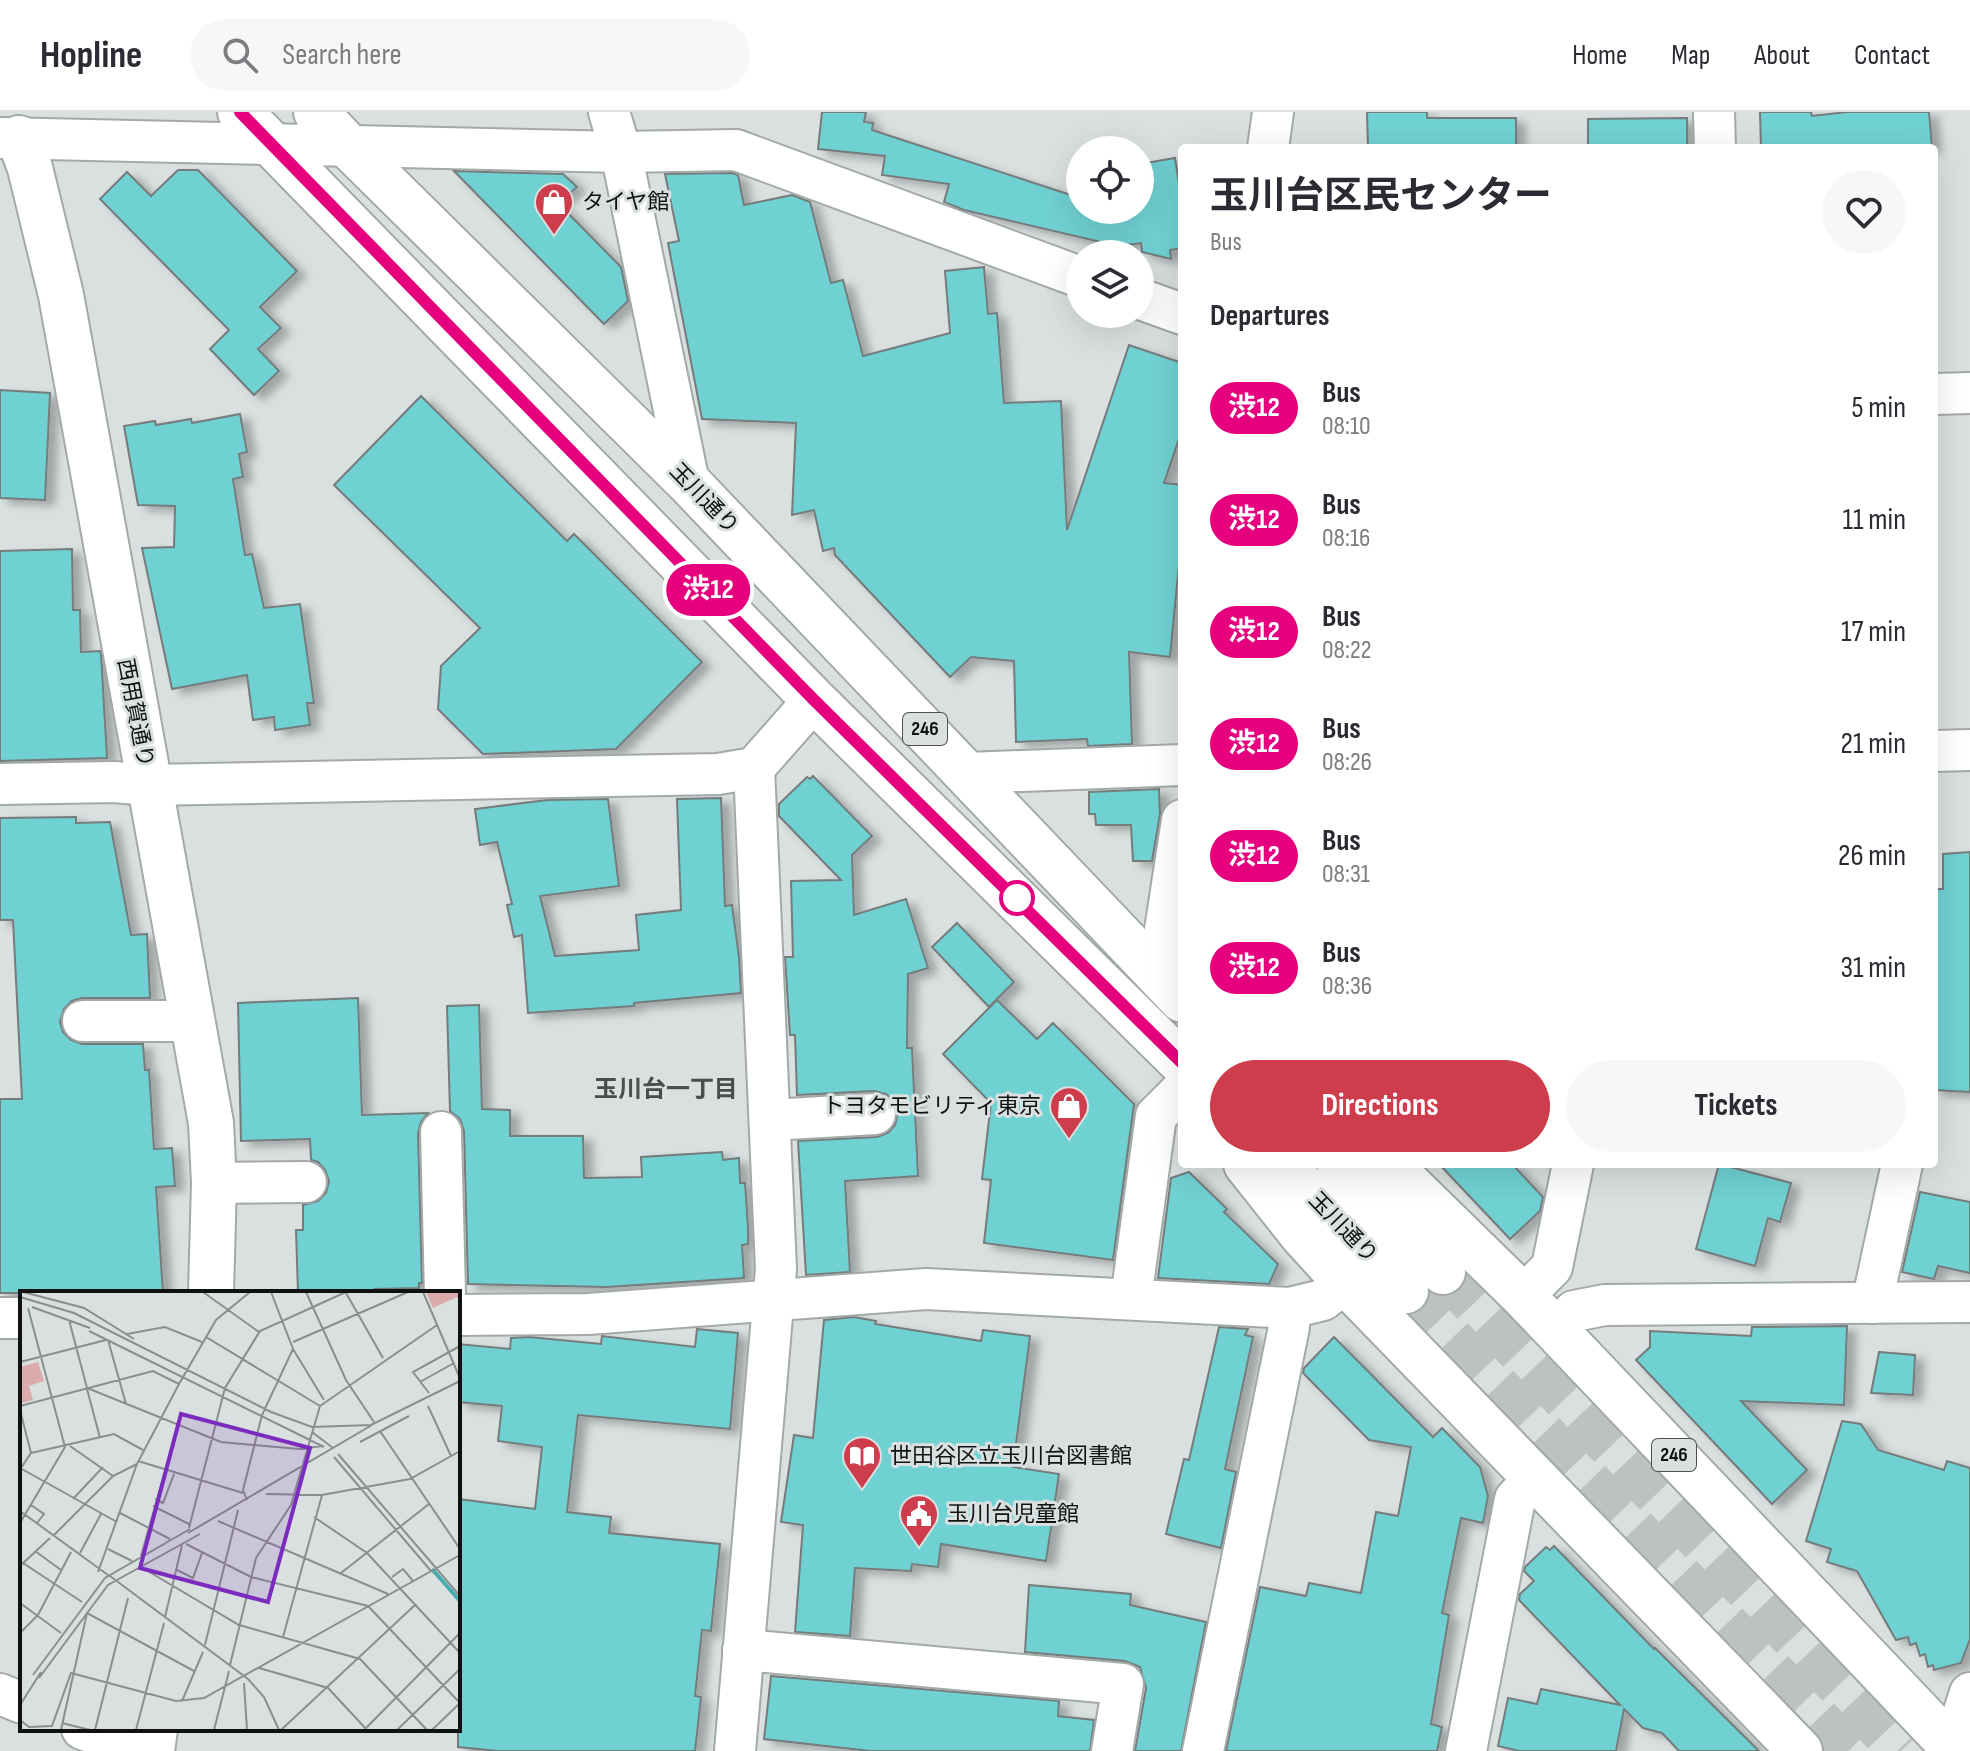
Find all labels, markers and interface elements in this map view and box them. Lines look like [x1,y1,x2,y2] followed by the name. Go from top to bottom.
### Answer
[190,19,750,91] search box
[40,33,142,78] text: Hopline
[218,33,262,77] icon: search
[282,37,402,73] text: Search here
[1572,39,1627,72] text: Home
[1671,39,1710,72] text: Map
[1754,39,1810,72] text: About
[1854,39,1930,72] text: Contact
[1066,136,1154,328] map controls
[1066,136,1154,224] button: locate
[1822,170,1906,254] button: heart
[1210,174,1552,219] text: 玉川台区民センター
[533,181,575,236] shop icon: タイヤ館
[582,189,669,216] place label: タイヤ館
[1210,227,1242,258] text: Bus
[1066,240,1154,328] button: layers
[1210,298,1330,334] text: Departures
[1322,375,1361,411] text: Bus
[1852,390,1906,426] text: 5 min
[1228,391,1280,424] text: 渋12
[1322,411,1371,442] text: 08:10
[664,458,744,540] street label: 玉川通り
[1322,487,1361,523] text: Bus
[1843,502,1906,538] text: 11 min
[1228,503,1280,536] text: 渋12
[1322,523,1370,554] text: 08:16
[662,564,754,616] line badge: 渋12
[682,573,734,606] text: 渋12
[1322,599,1361,635] text: Bus
[1841,614,1906,650] text: 17 min
[1228,615,1280,648] text: 渋12
[1322,635,1371,666] text: 08:22
[111,656,159,770] street label: 西用賀通り
[1322,711,1361,747] text: Bus
[903,713,947,745] road number: 246
[1841,726,1906,762] text: 21 min
[1228,727,1280,760] text: 渋12
[1322,747,1372,778] text: 08:26
[1322,823,1361,859] text: Bus
[1838,838,1906,874] text: 26 min
[1228,839,1280,872] text: 渋12
[1322,859,1370,890] text: 08:31
[1000,881,1034,915] unlabelled marker
[1322,935,1361,971] text: Bus
[1840,950,1906,986] text: 31 min
[1228,951,1280,984] text: 渋12
[1322,971,1372,1002] text: 08:36
[1210,1060,1550,1152] button: Directions
[1566,1060,1906,1152] button: Tickets
[594,1075,738,1104] district label: 玉川台一丁目
[1048,1085,1090,1140] shop icon: トヨタモビリティ東京
[822,1093,1041,1120] place label: トヨタモビリティ東京
[1303,1187,1383,1269] street label: 玉川通り
[20,1291,460,1731] inset map
[841,1435,883,1490] library icon: 世田谷区立玉川台図書館
[1652,1439,1696,1471] road number: 246
[890,1443,1132,1470] place label: 世田谷区立玉川台図書館
[898,1493,940,1548] public building icon: 玉川台児童館
[947,1501,1079,1528] place label: 玉川台児童館

